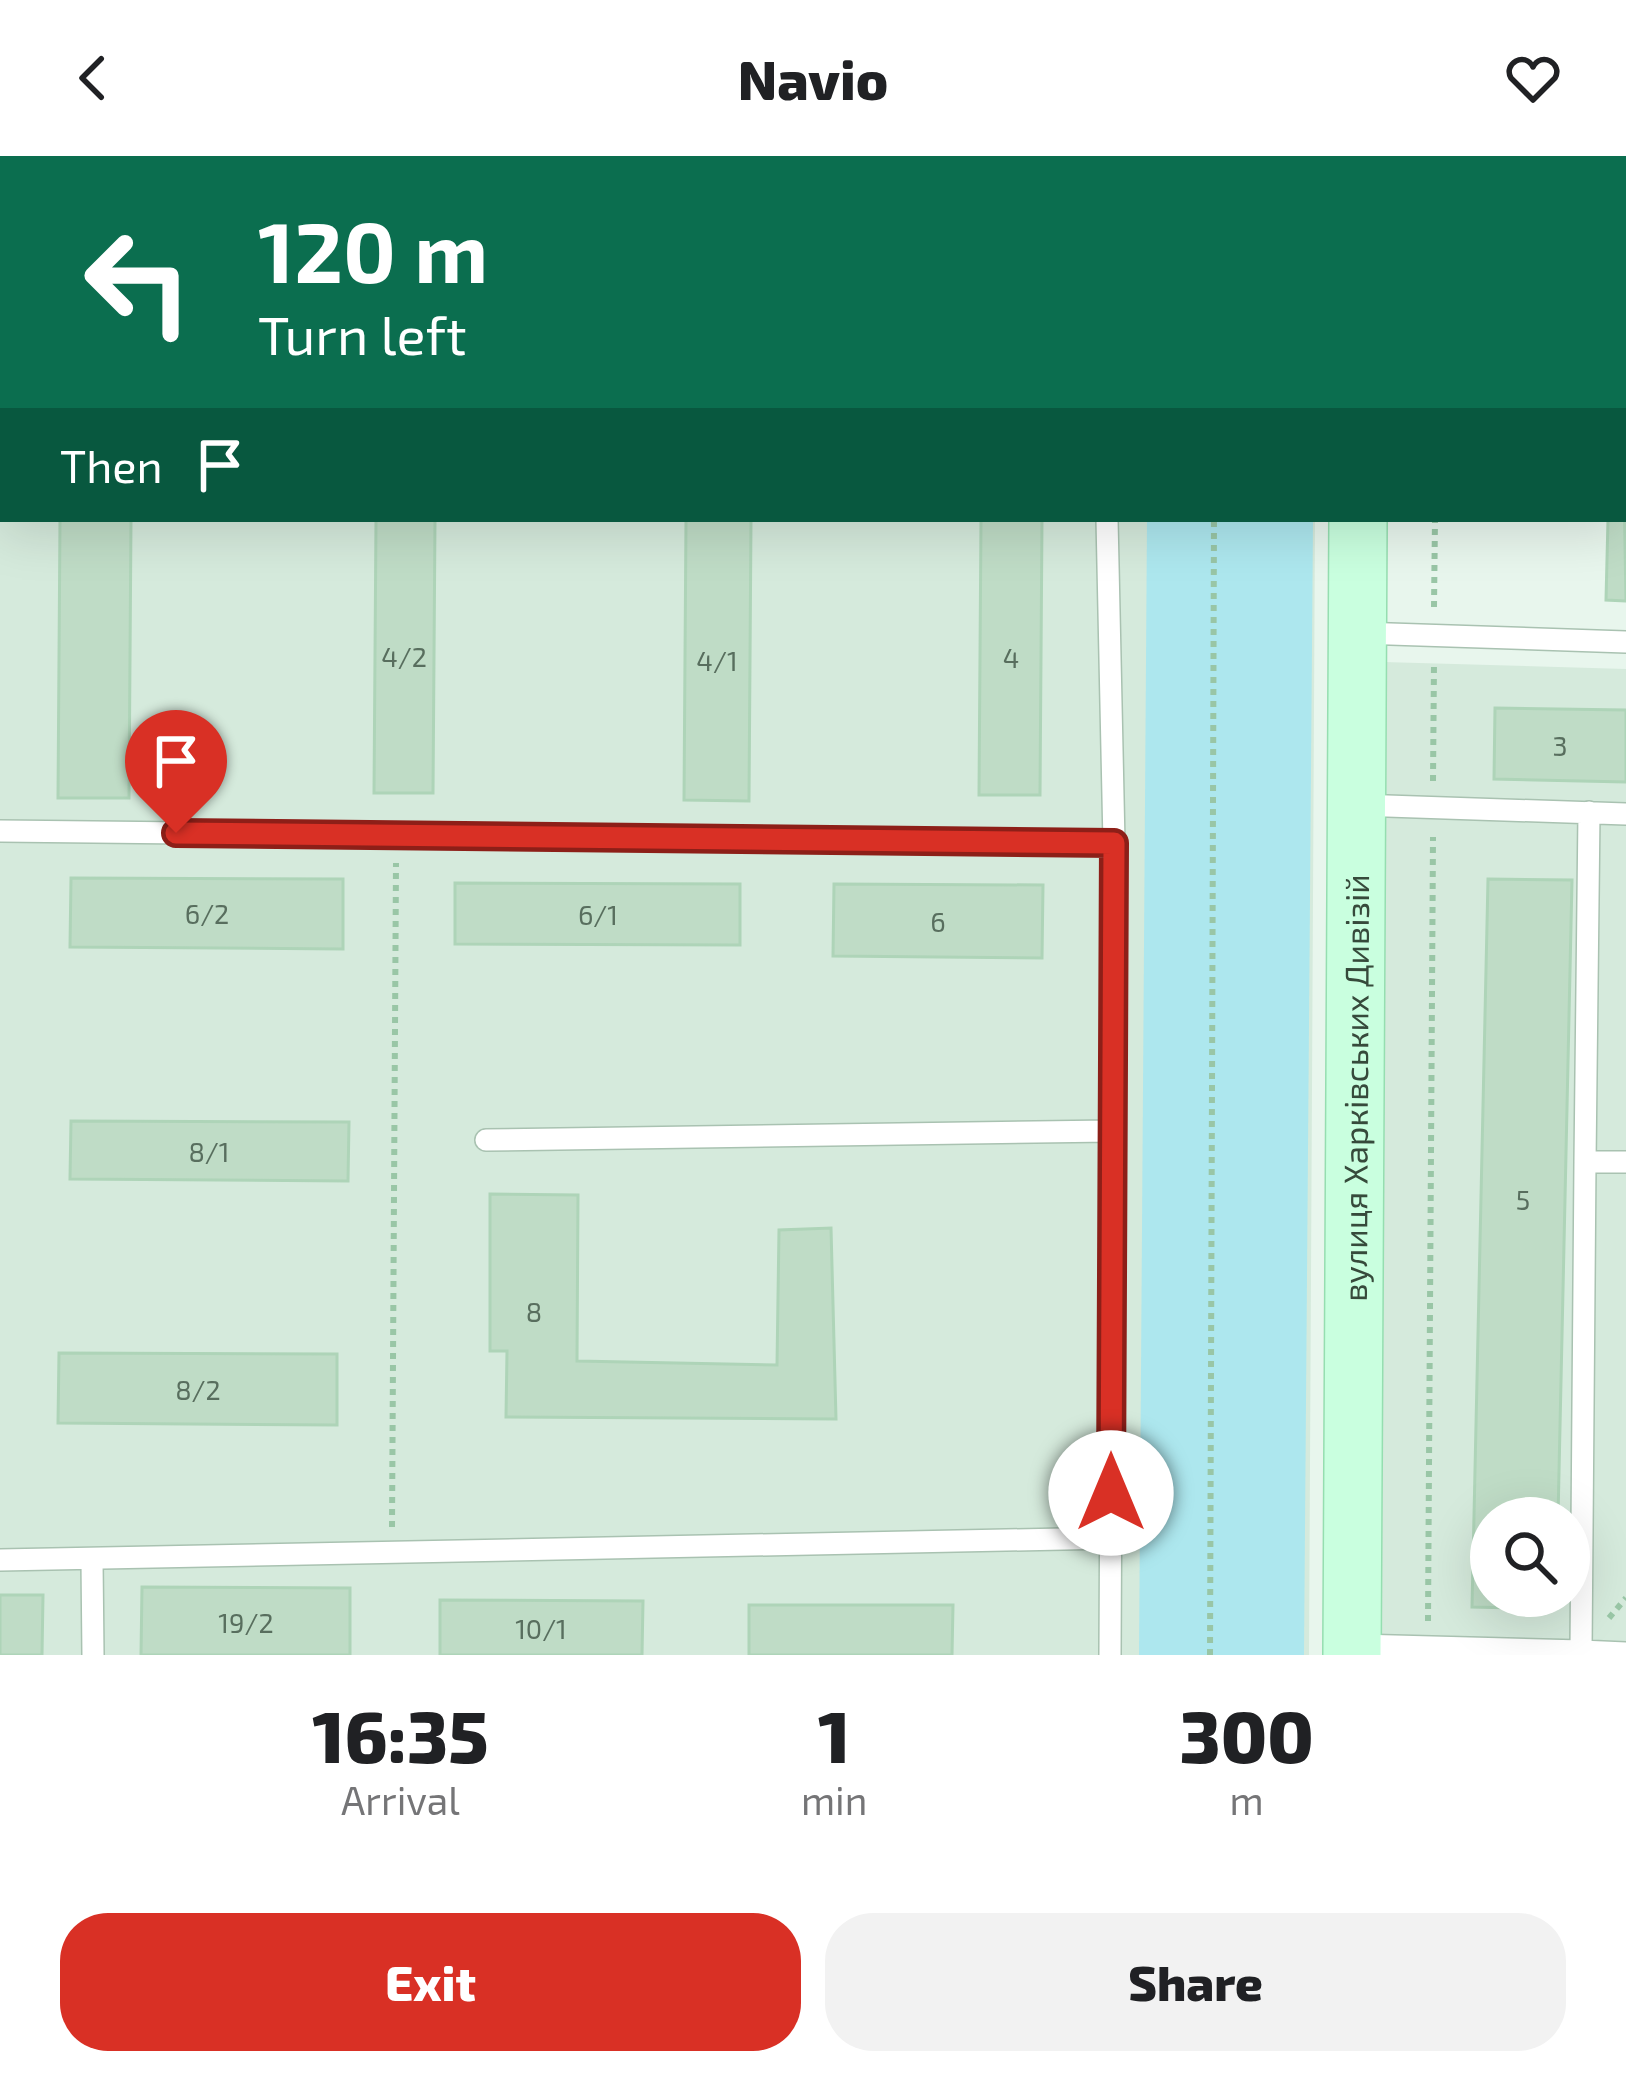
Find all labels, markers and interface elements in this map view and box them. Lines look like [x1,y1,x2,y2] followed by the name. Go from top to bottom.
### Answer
[60,45,126,111] icon: back
[1500,45,1566,111] icon: heart
[738,46,888,111] text: Navio
[258,199,488,300] text: 120 m
[60,204,216,360] icon: left
[258,301,467,366] text: Turn left
[187,432,253,498] icon: arrive
[60,438,163,492] text: Then
[381,640,427,672] house number: 4/2
[1003,641,1019,673] house number: 4
[696,644,738,676] house number: 4/1
[125,710,227,833] pin
[143,728,209,794] icon: arrive
[1552,729,1568,761] house number: 3
[1334,874,1376,1302] street label: вулиця Харківських Дивізій
[185,897,229,929] house number: 6/2
[578,898,618,930] house number: 6/1
[930,905,946,937] house number: 6
[188,1135,230,1167] house number: 8/1
[1516,1183,1530,1215] house number: 5
[526,1295,542,1327] house number: 8
[175,1373,221,1405] house number: 8/2
[1048,1430,1174,1556] position arrow
[1470,1497,1590,1617] map controls
[1470,1497,1590,1617] button: search
[218,1606,274,1638] house number: 19/2
[515,1612,567,1644] house number: 10/1
[312,1691,489,1777] text: 16:35
[818,1691,850,1777] text: 1
[1180,1691,1314,1777] text: 300
[341,1776,460,1823] text: Arrival
[801,1776,867,1823] text: min
[1230,1776,1264,1823] text: m
[60,1913,801,2051] button: Exit
[825,1913,1566,2051] button: Share

